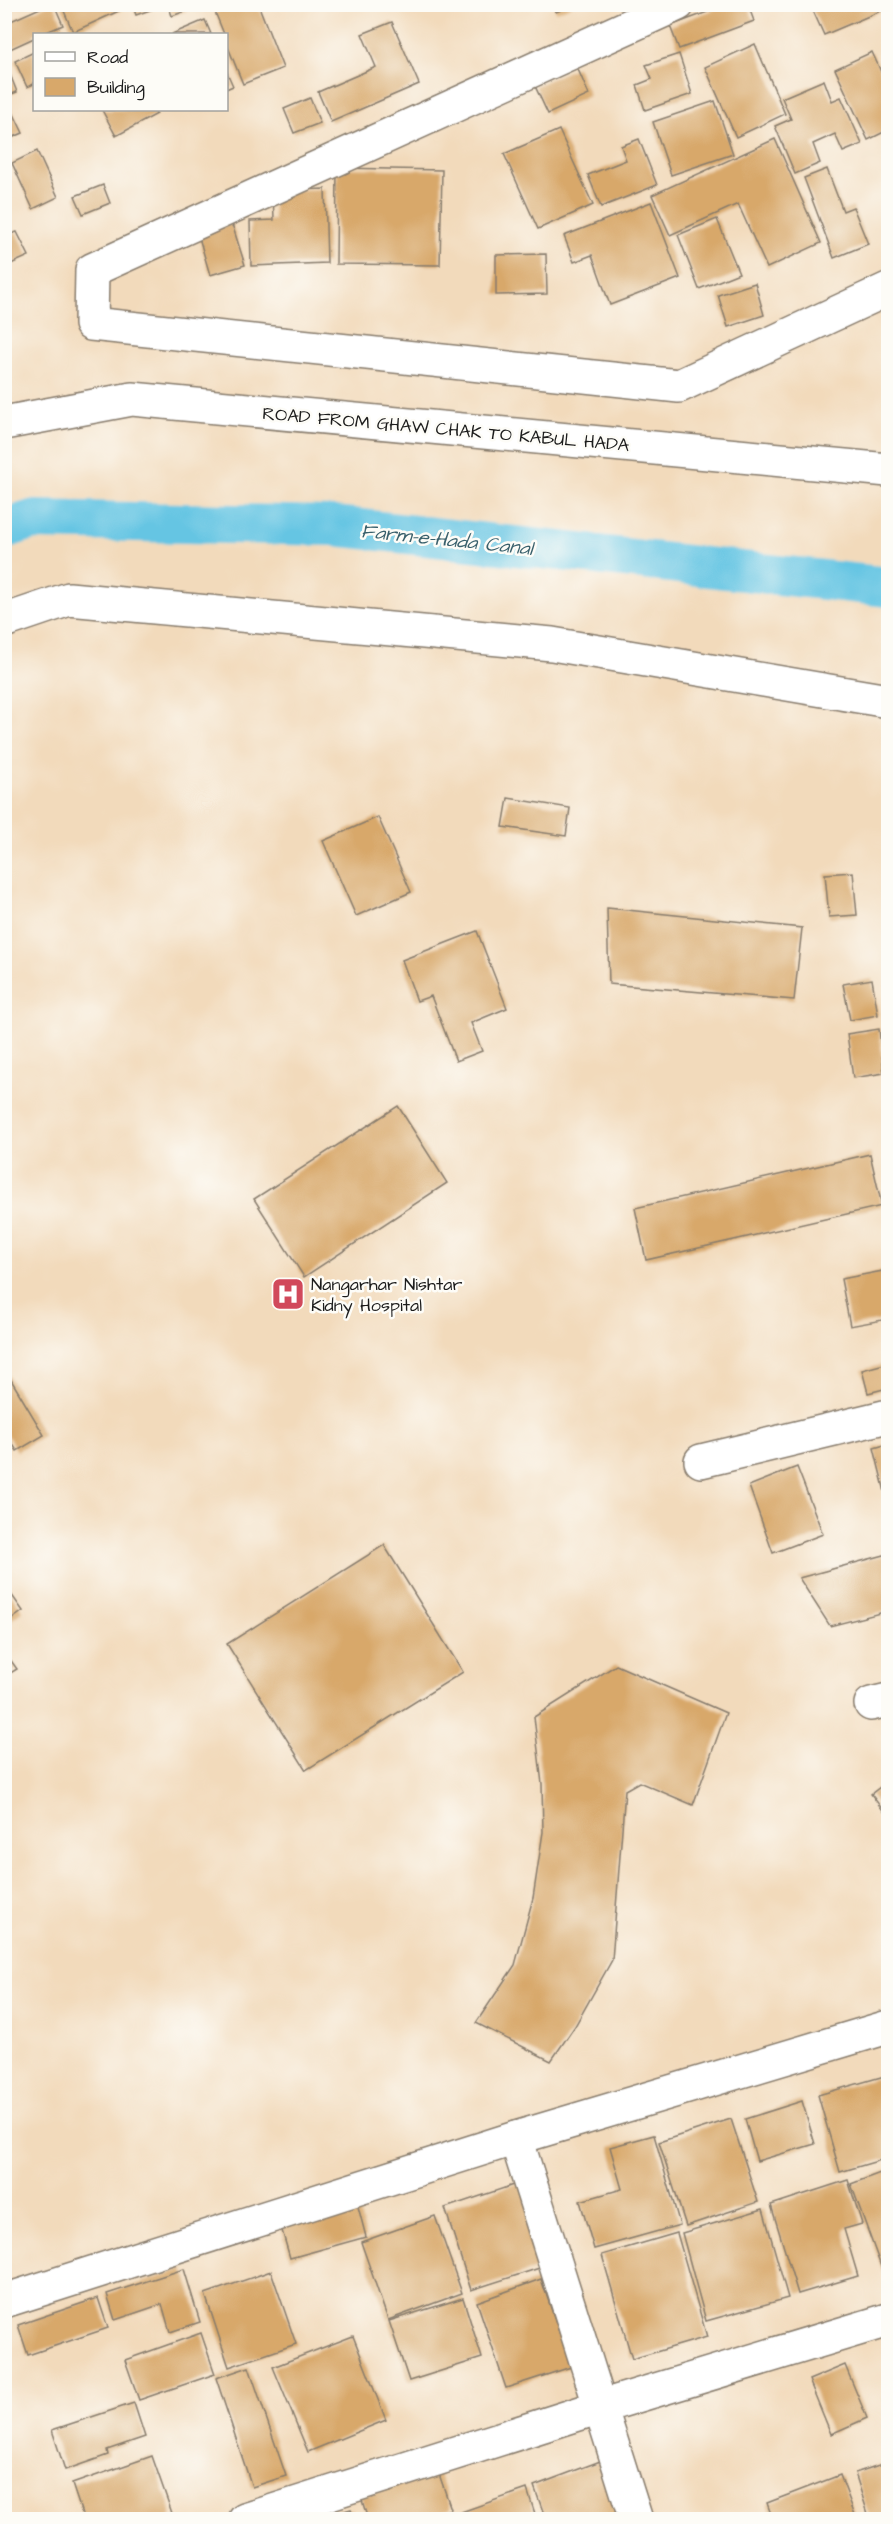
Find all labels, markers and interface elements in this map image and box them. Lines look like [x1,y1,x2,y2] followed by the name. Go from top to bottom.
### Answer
[33,33,228,111] legend
[87,45,128,70] text: Road
[87,75,145,101] text: Building
[261,401,631,458] street label: ROAD FROM GHAW CHAK TO KABUL HADA
[360,517,537,563] water label: Farm-e-Hada Canal
[311,1272,462,1319] place label: Nangarhar Nishtar Kidny Hospital
[270,1276,306,1312] hospital icon: Nangarhar Nishtar Kidny Hospital

